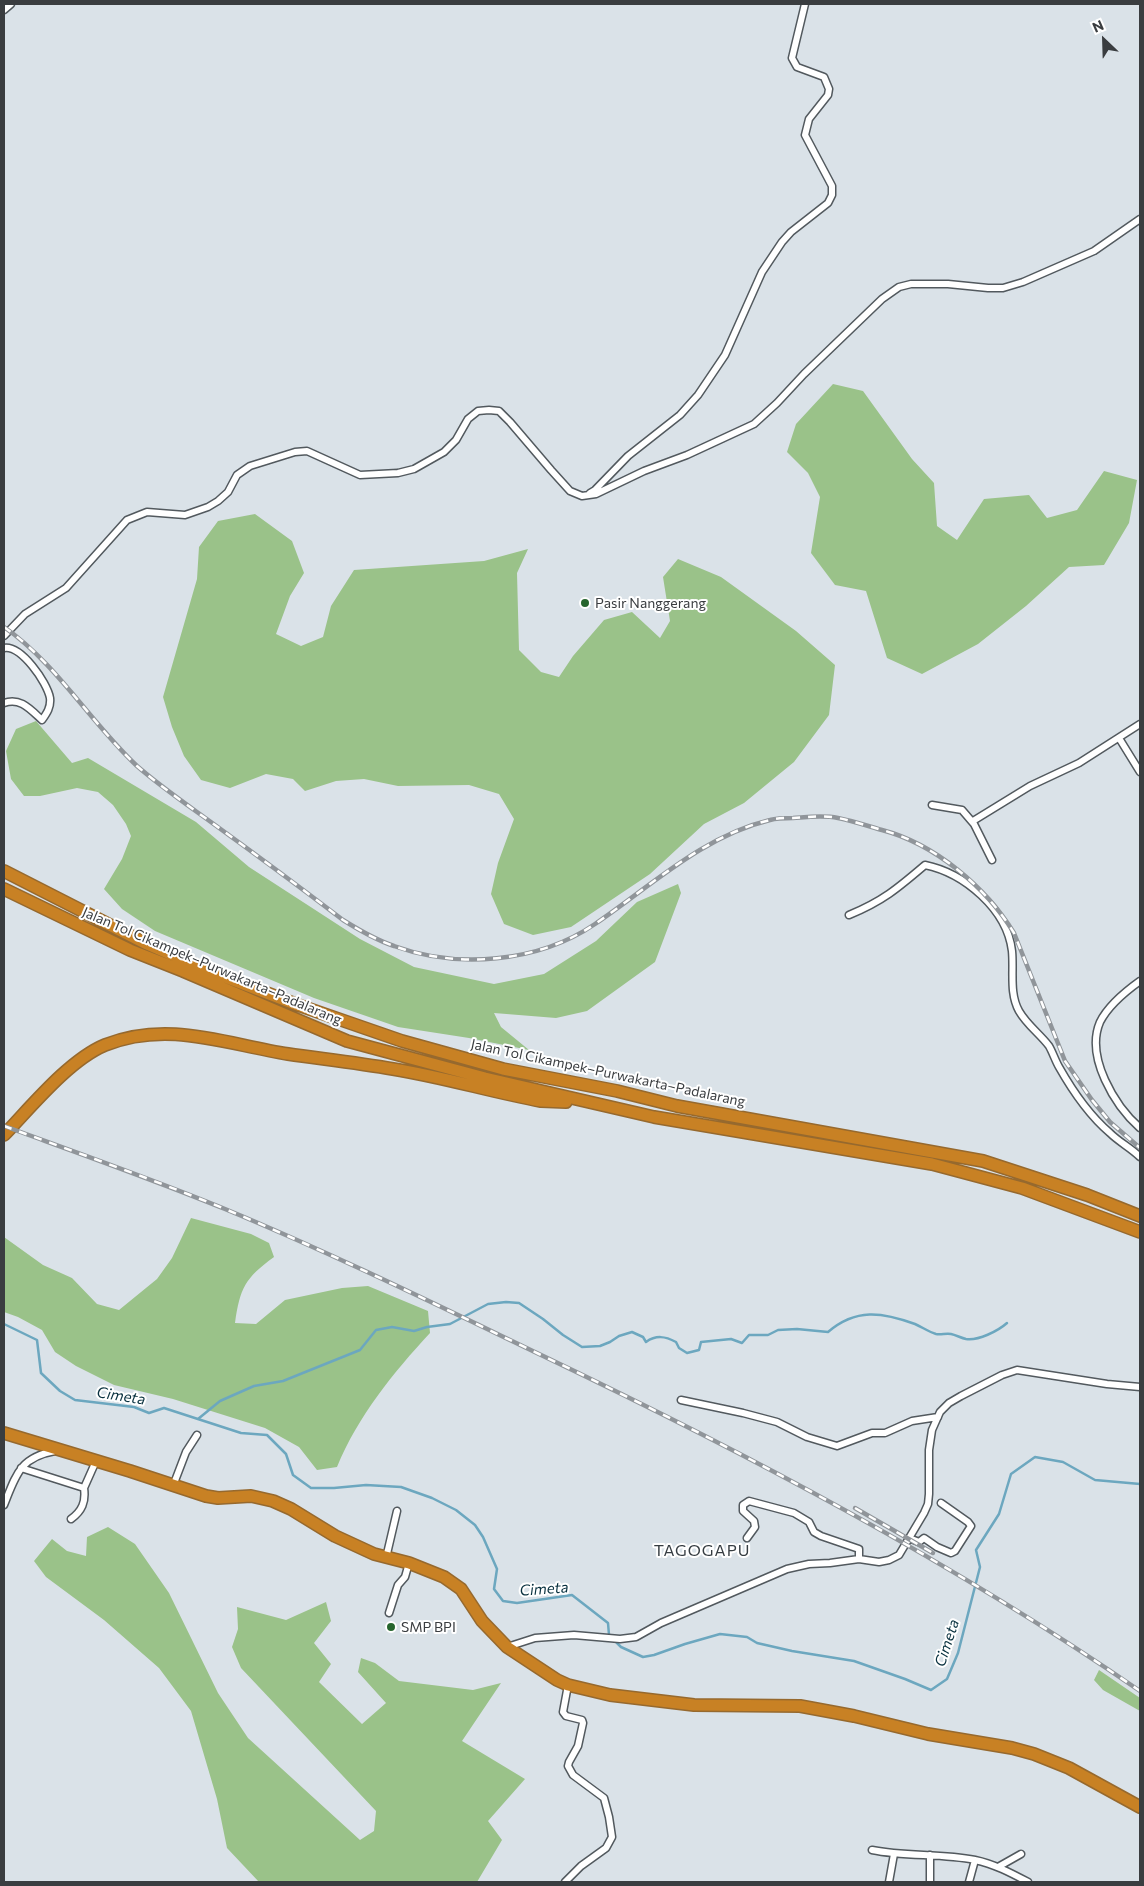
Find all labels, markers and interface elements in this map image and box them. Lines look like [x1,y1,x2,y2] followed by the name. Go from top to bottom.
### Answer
[1079,15,1129,65] north arrow
[1089,16,1106,36] text: N
[595,595,706,611] place label: Pasir Nanggerang
[579,597,591,609] marker: Pasir Nanggerang
[80,904,344,1028] street label: Jalan Tol Cikampek–Purwakarta–Padalarang
[469,1036,747,1110] street label: Jalan Tol Cikampek–Purwakarta–Padalarang
[95,1383,147,1409] water label: Cimeta
[653,1541,751,1561] district label: TAGOGAPU
[519,1578,569,1600] water label: Cimeta
[931,1617,963,1669] water label: Cimeta
[401,1619,456,1635] place label: SMP BPI
[385,1621,397,1633] marker: SMP BPI

